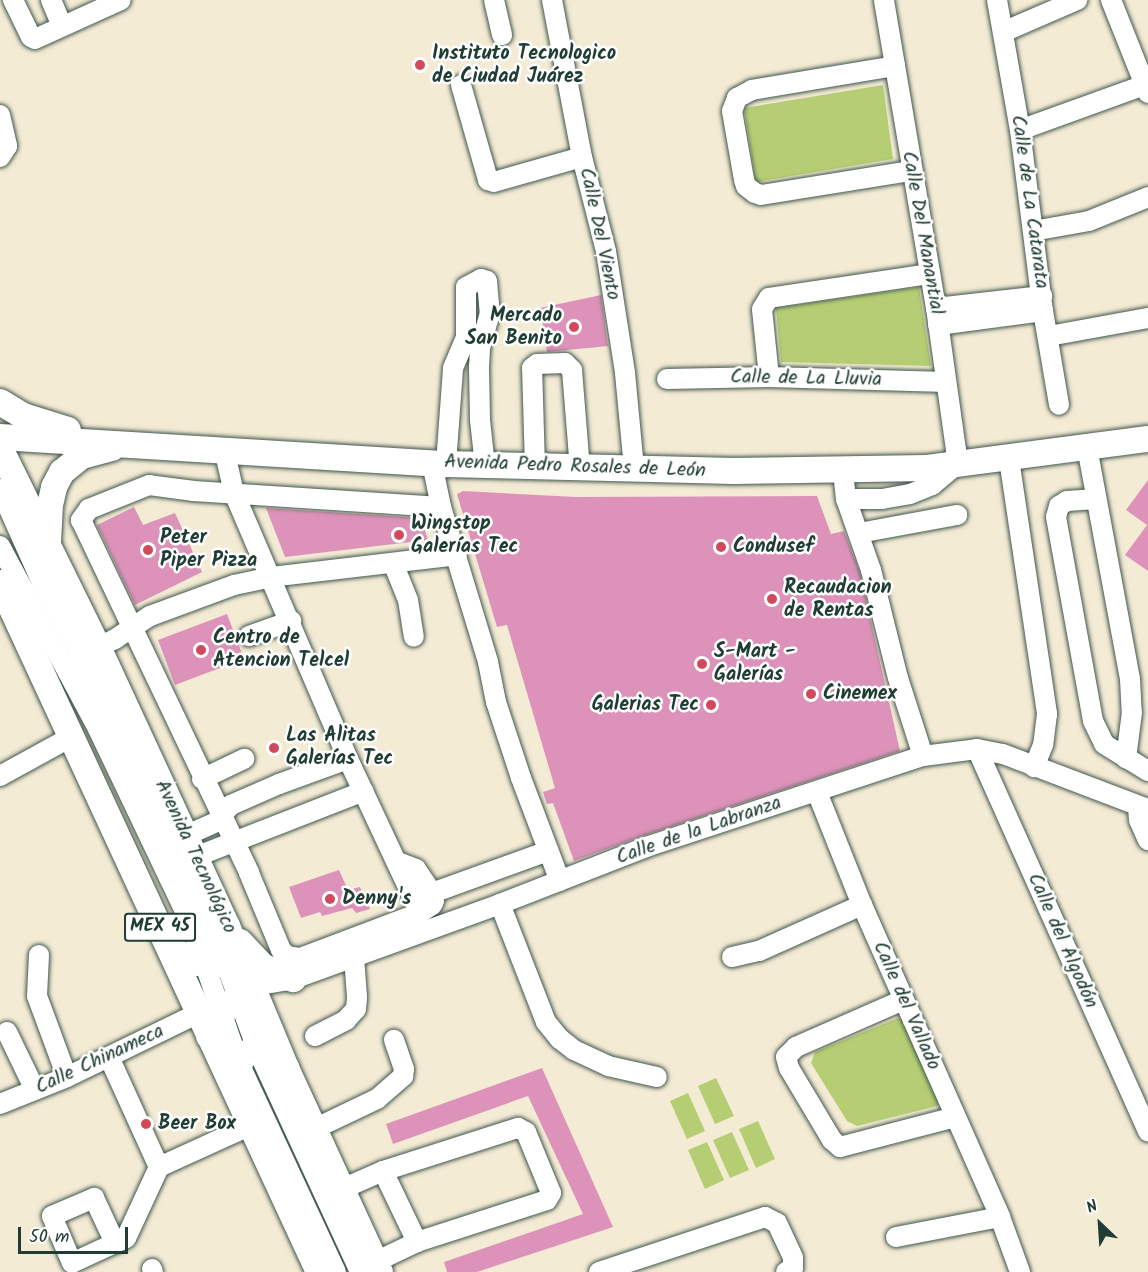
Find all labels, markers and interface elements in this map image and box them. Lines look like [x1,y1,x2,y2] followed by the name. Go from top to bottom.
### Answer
[432,42,616,89] place label: Instituto Tecnologico de Ciudad Juárez
[413,58,427,72] marker: Instituto Tecnologico de Ciudad Juárez
[1005,114,1053,290] street label: Calle de La Catarata
[896,149,948,317] street label: Calle Del Manantial
[573,166,625,302] street label: Calle Del Viento
[465,304,562,351] place label: Mercado San Benito
[567,320,581,334] marker: Mercado San Benito
[730,366,882,392] street label: Calle de La Lluvia
[444,450,706,484] street label: Avenida Pedro Rosales de León
[411,512,518,559] place label: Wingstop Galerías Tec
[160,526,257,573] place label: Peter Piper Pizza
[392,528,406,542] marker: Wingstop Galerías Tec
[733,535,814,559] place label: Condusef
[714,540,728,554] marker: Condusef
[141,543,155,557] marker: Peter Piper Pizza
[784,576,892,623] place label: Recaudacion de Rentas
[765,592,779,606] marker: Recaudacion de Rentas
[213,626,349,673] place label: Centro de Atencion Telcel
[714,640,796,687] place label: S-Mart - Galerías
[194,643,208,657] marker: Centro de Atencion Telcel
[695,657,709,671] marker: S-Mart - Galerías
[823,682,897,706] place label: Cinemex
[804,687,818,701] marker: Cinemex
[592,693,699,717] place label: Galerias Tec
[704,698,718,712] marker: Galerias Tec
[286,724,393,771] place label: Las Alitas Galerías Tec
[267,741,281,755] marker: Las Alitas Galerías Tec
[149,776,241,938] street label: Avenida Tecnológico
[613,791,785,871] street label: Calle de la Labranza
[1021,870,1103,1012] street label: Calle del Algodón
[342,887,411,911] place label: Denny's
[323,892,337,906] marker: Denny's
[124,912,196,942] road number: MEX 45
[867,938,945,1074] street label: Calle del Vallado
[32,1020,168,1100] street label: Calle Chinameca
[158,1112,236,1136] place label: Beer Box
[139,1117,153,1131] marker: Beer Box
[1070,1194,1130,1254] north arrow
[1082,1194,1102,1221] text: N
[21,1215,130,1253] scale bar
[29,1223,69,1252] text: 50 m

